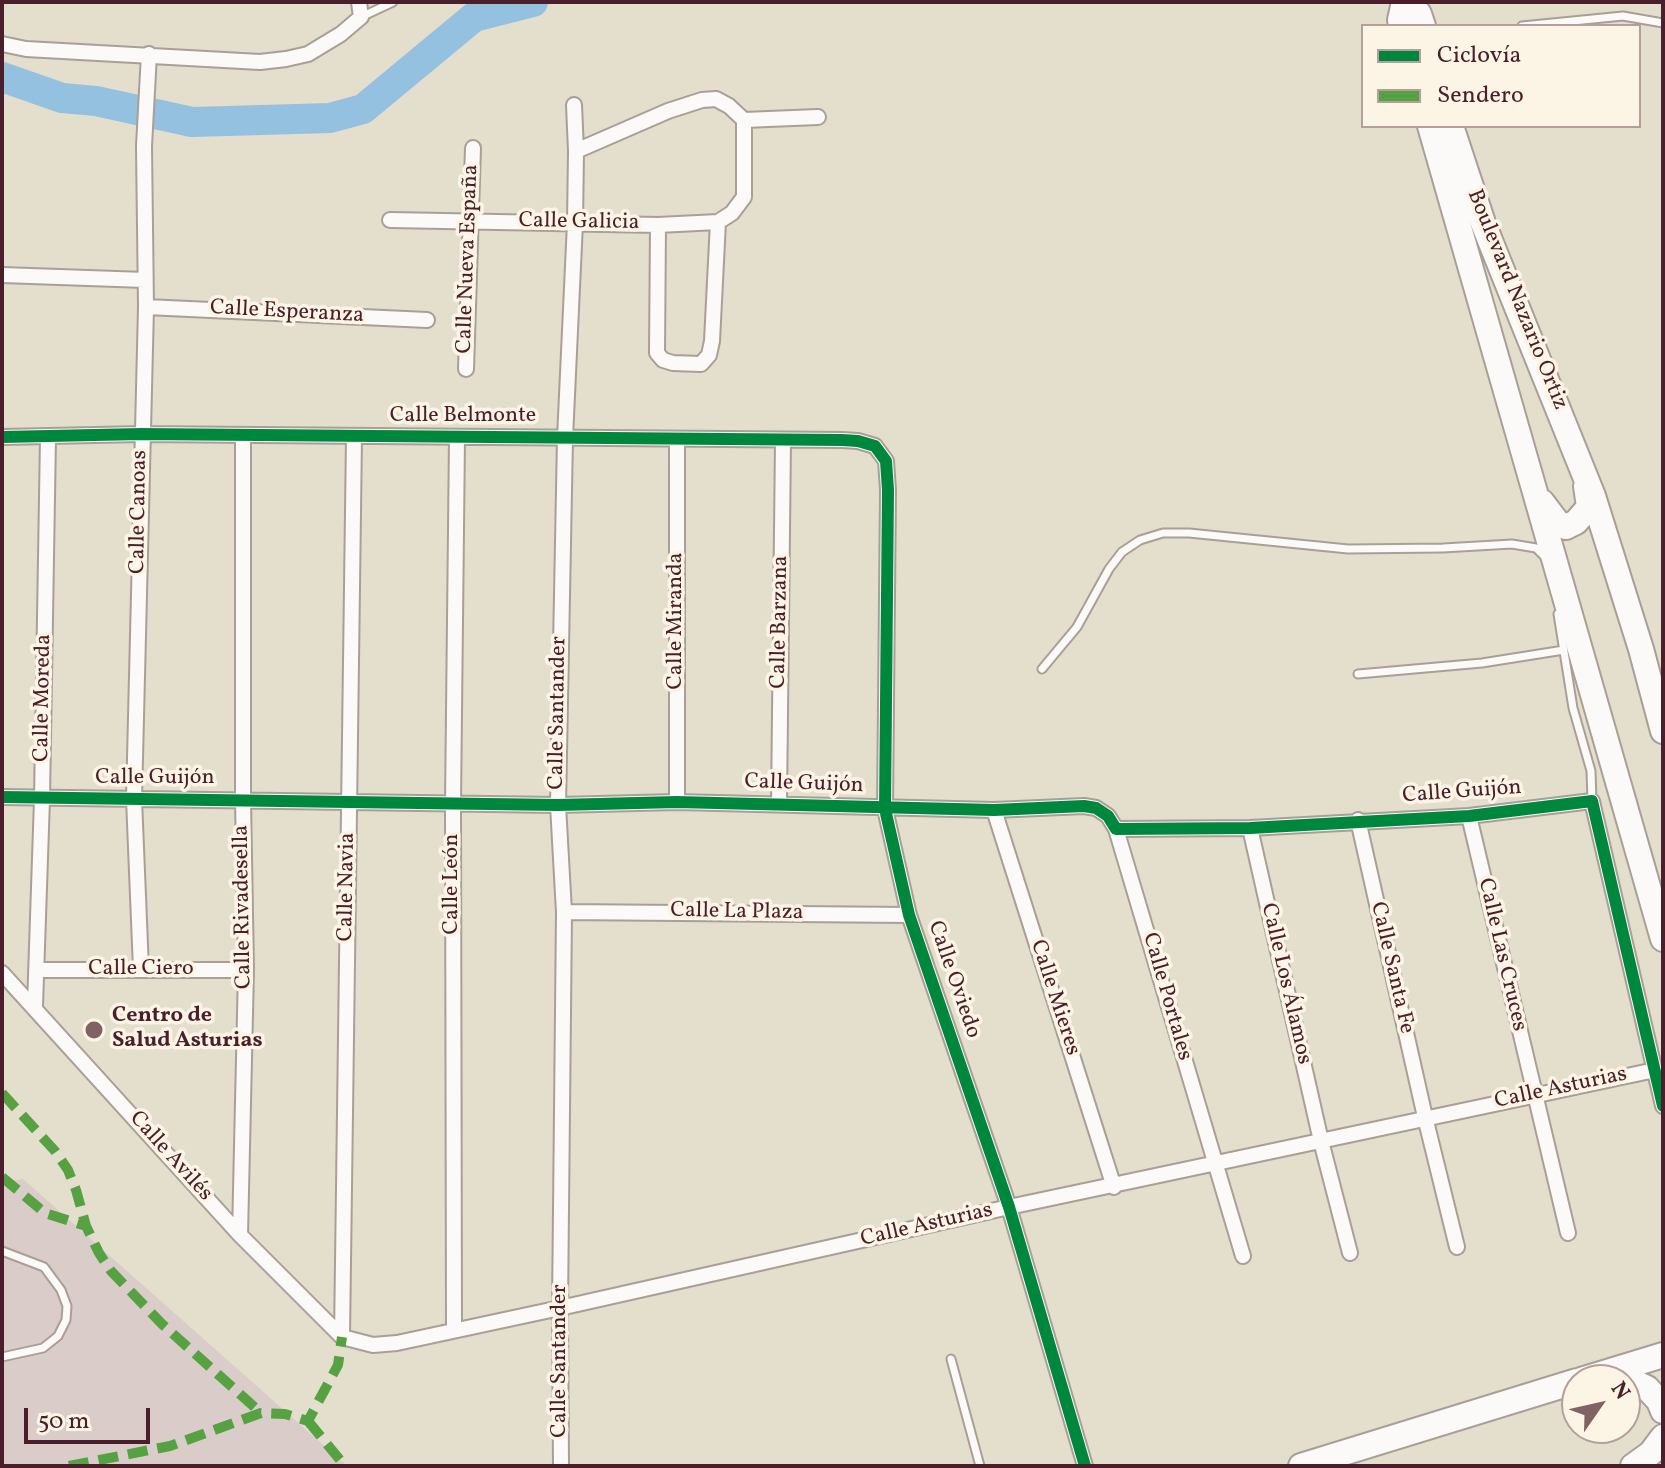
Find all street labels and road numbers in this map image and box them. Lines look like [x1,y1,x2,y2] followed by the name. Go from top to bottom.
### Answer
[453,164,485,354] street label: Calle Nueva España
[1460,186,1572,414] street label: Boulevard Nazario Ortiz
[518,209,640,237] street label: Calle Galicia
[209,296,365,330] street label: Calle Esperanza
[390,404,536,430] street label: Calle Belmonte
[126,450,154,574] street label: Calle Canoas
[664,552,690,690] street label: Calle Miranda
[767,555,795,689] street label: Calle Barzana
[30,634,58,762] street label: Calle Moreda
[544,636,574,790] street label: Calle Santander
[95,766,215,792] street label: Calle Guijón
[744,770,864,800] street label: Calle Guijón
[1402,776,1522,810] street label: Calle Guijón
[229,825,259,989] street label: Calle Rivadesella
[334,832,362,942] street label: Calle Navia
[440,834,466,934] street label: Calle León
[1471,876,1531,1034] street label: Calle Las Cruces
[670,899,804,927] street label: Calle La Plaza
[1363,900,1419,1036] street label: Calle Santa Fe
[1254,901,1316,1067] street label: Calle Los Álamos
[921,918,985,1042] street label: Calle Oviedo
[1135,930,1197,1064] street label: Calle Portales
[1023,937,1085,1059] street label: Calle Mieres
[88,957,194,983] street label: Calle Ciero
[1492,1062,1630,1116] street label: Calle Asturias
[123,1107,217,1207] street label: Calle Avilés
[858,1198,996,1254] street label: Calle Asturias
[548,1284,574,1438] street label: Calle Santander

